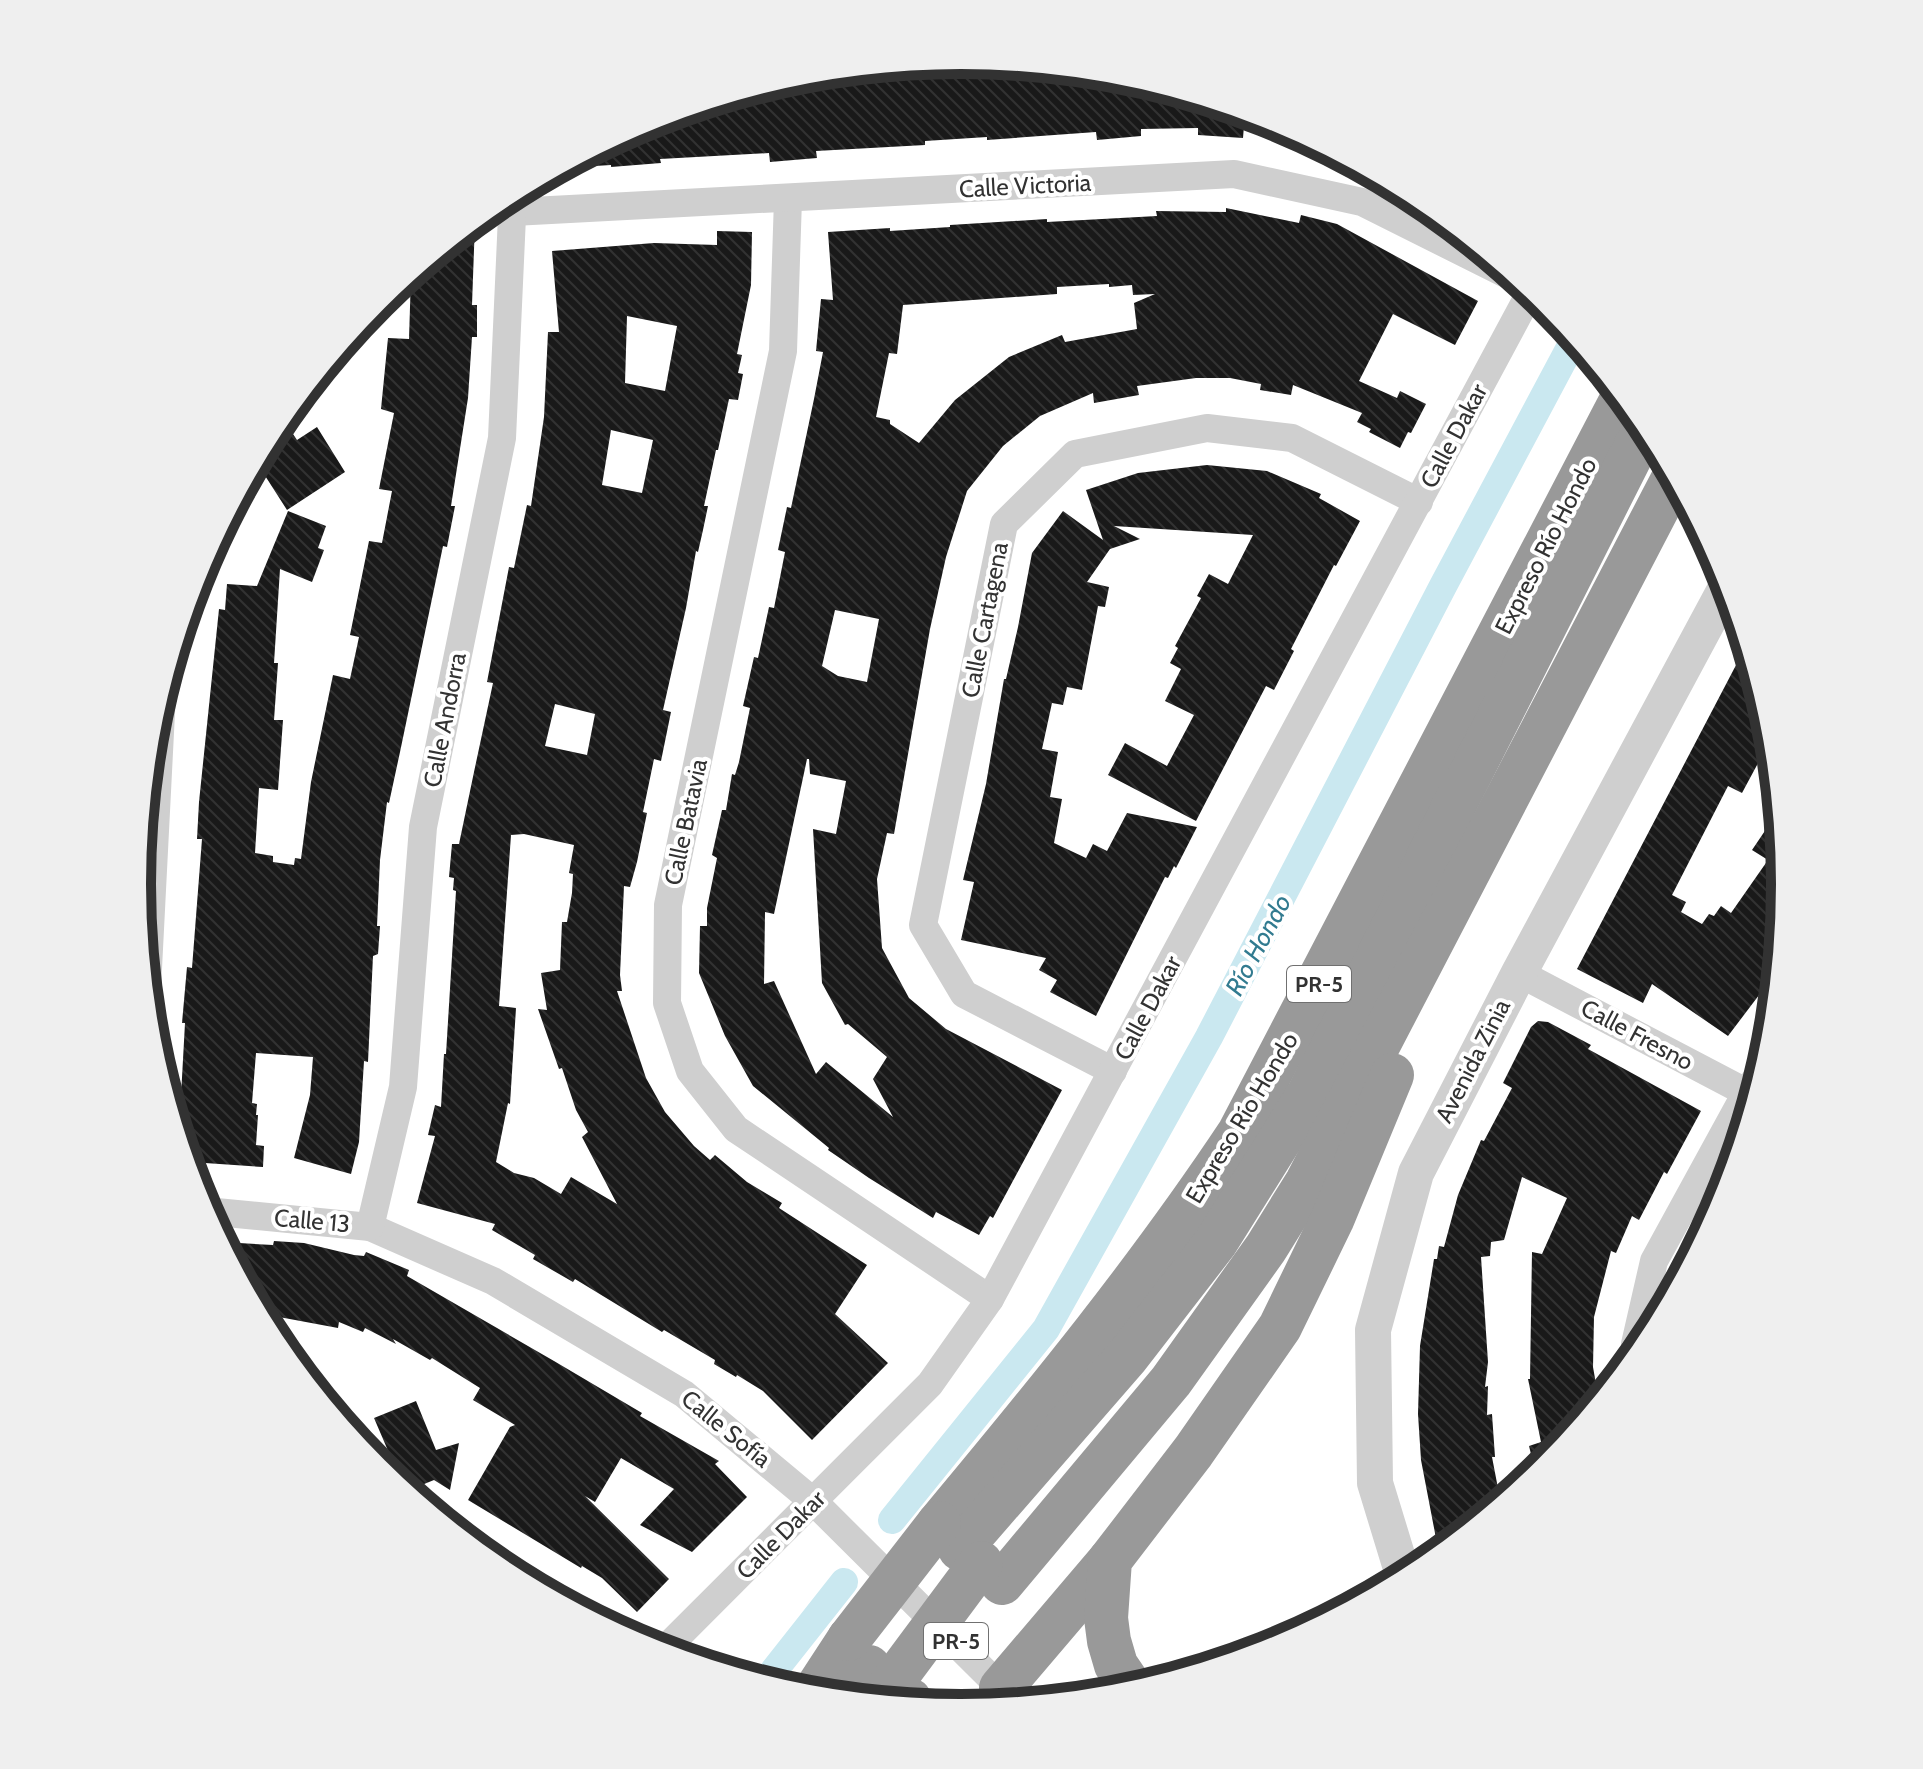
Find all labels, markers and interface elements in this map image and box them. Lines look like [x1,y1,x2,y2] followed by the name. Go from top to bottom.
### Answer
[958,168,1092,203] street label: Calle Victoria
[1414,378,1493,493] street label: Calle Dakar
[1489,453,1602,639] street label: Expreso Río Hondo
[955,539,1014,700] street label: Calle Cartagena
[417,650,472,790] street label: Calle Andorra
[658,756,713,888] street label: Calle Batavia
[1218,889,1298,1001] water label: Río Hondo
[1108,950,1187,1065] street label: Calle Dakar
[1287,966,1351,1002] road number: PR-5
[1576,993,1698,1076] street label: Calle Fresno
[1429,994,1516,1127] street label: Avenida Zinia
[1179,1027,1304,1208] street label: Expreso Río Hondo
[273,1203,351,1238] street label: Calle 13
[676,1384,777,1474] street label: Calle Sofía
[730,1484,831,1585] street label: Calle Dakar
[924,1623,988,1659] road number: PR-5

